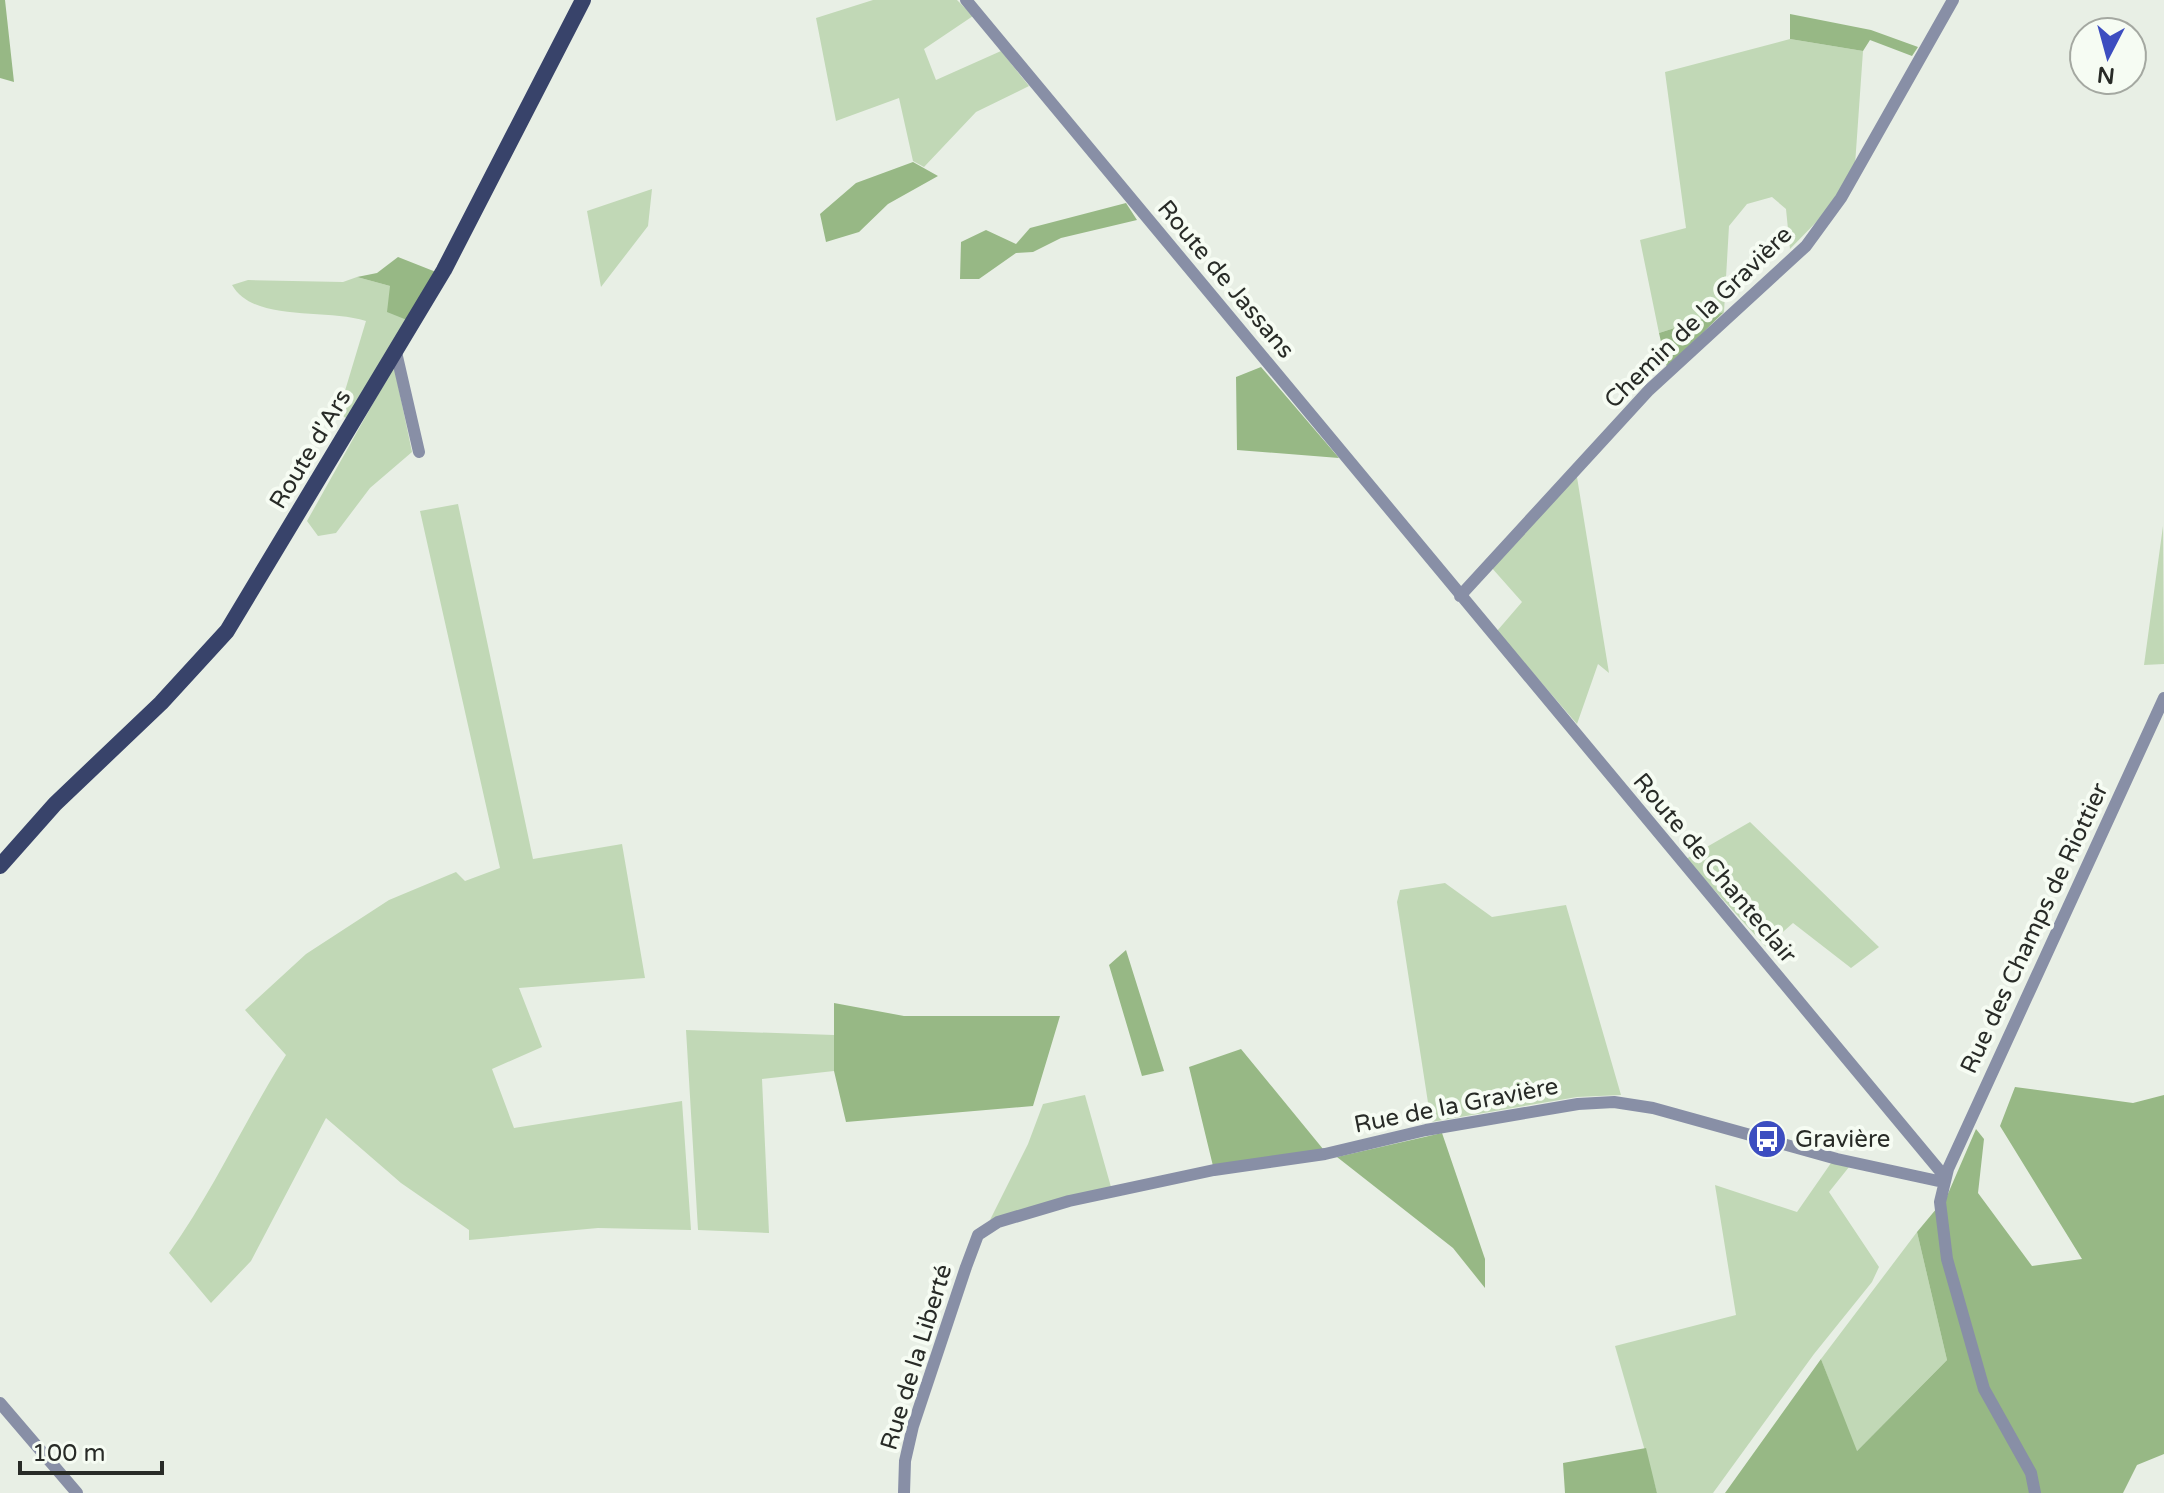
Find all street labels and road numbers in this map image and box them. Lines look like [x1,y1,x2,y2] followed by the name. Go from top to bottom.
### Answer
[1151,194,1300,364] street label: Route de Jassans
[1598,220,1798,415] street label: Chemin de la Gravière
[263,384,357,514] street label: Route d'Ars
[1627,767,1803,970] street label: Route de Chanteclair
[1954,778,2115,1078] street label: Rue des Champs de Riottier
[1351,1071,1561,1140] street label: Rue de la Gravière
[874,1261,958,1453] street label: Rue de la Liberté

